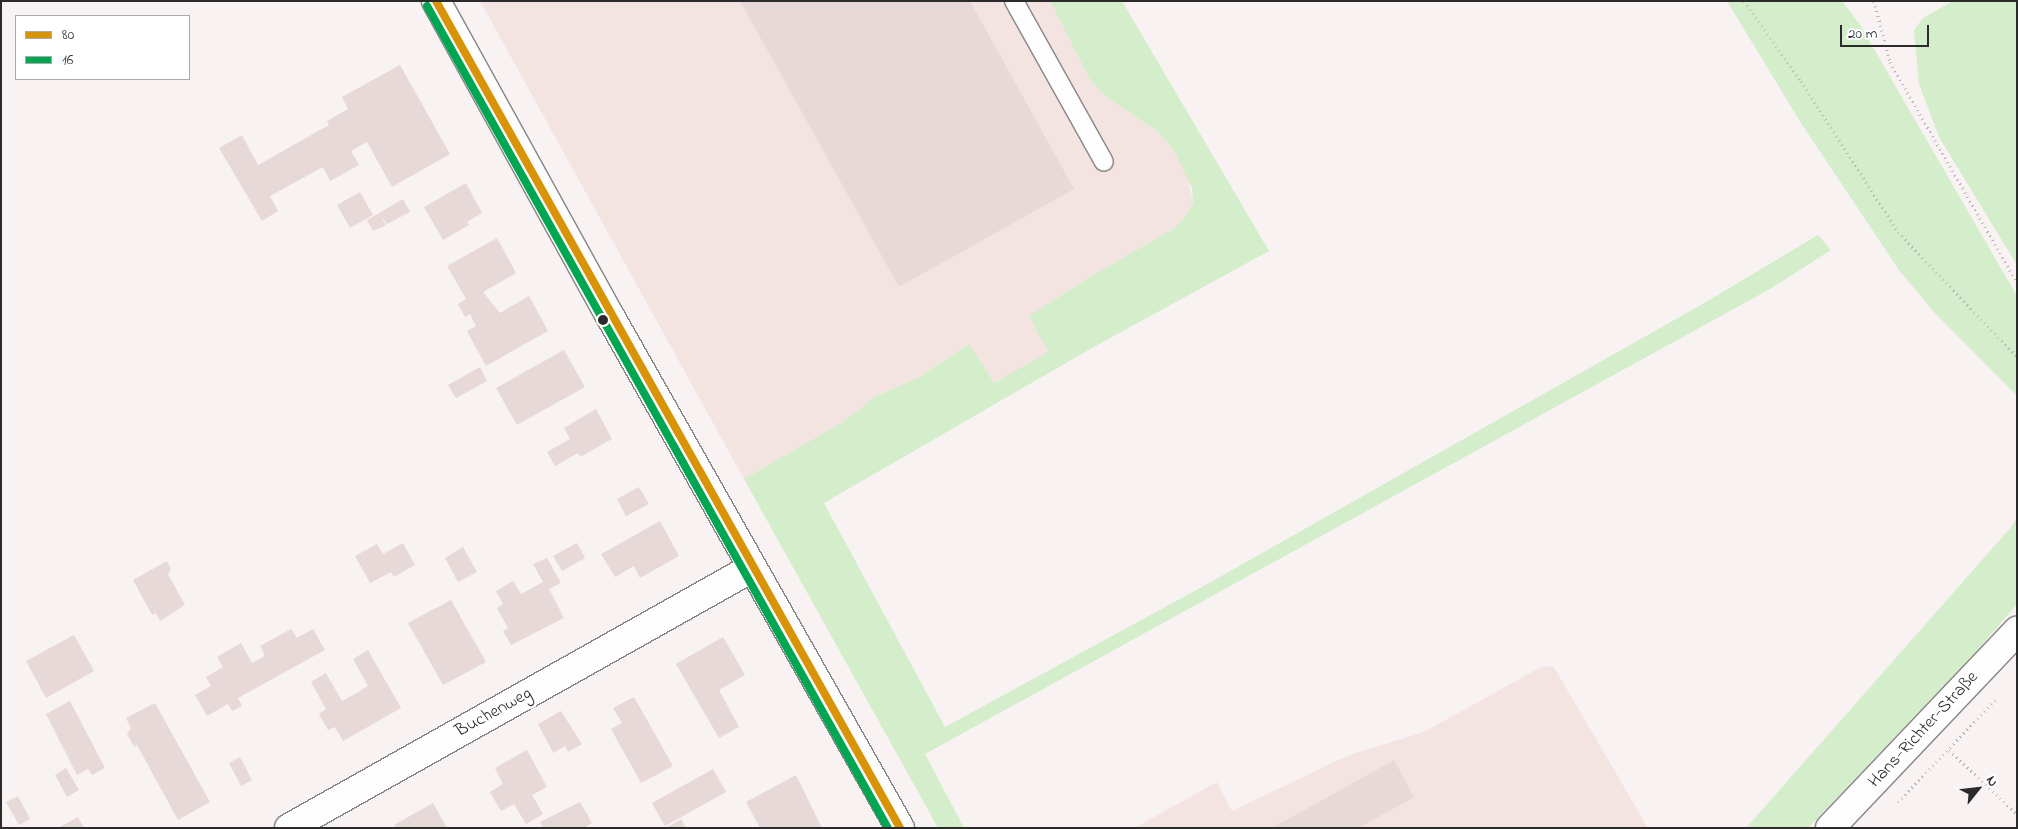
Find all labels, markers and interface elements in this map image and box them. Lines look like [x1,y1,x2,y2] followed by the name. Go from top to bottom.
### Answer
[15,15,190,80] legend
[1843,15,1932,47] scale bar
[1848,23,1877,45] text: 20 m
[62,24,74,46] text: 80
[62,49,73,71] text: 16
[598,315,608,325] unlabelled marker
[1864,667,1984,793] street label: Hans-Richter-Straße
[452,683,536,743] street label: Buchenweg
[1953,764,2003,814] north arrow
[1980,772,2003,791] text: N

